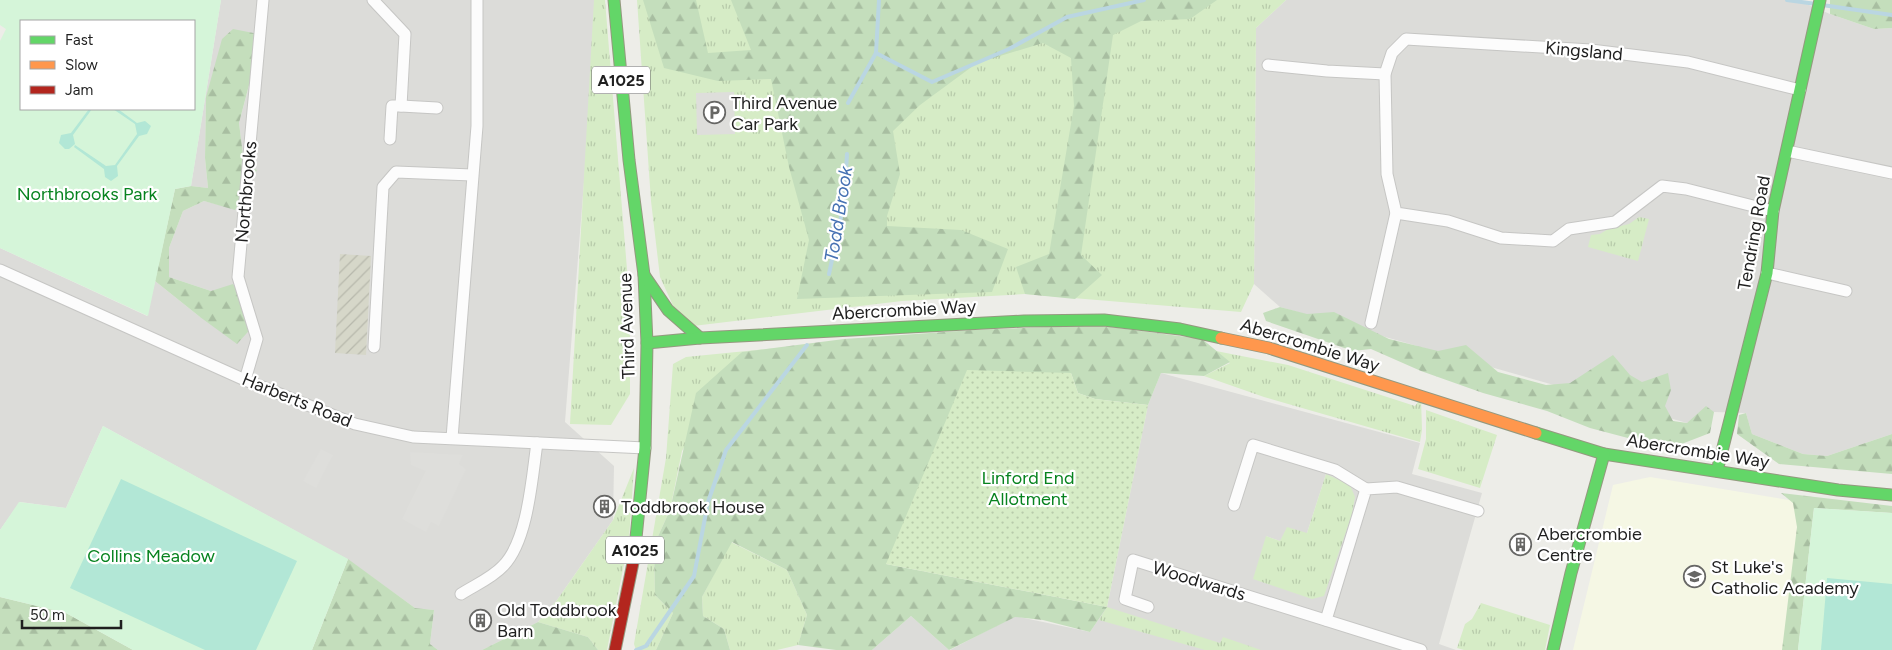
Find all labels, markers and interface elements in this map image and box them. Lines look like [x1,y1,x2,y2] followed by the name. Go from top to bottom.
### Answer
[20,20,195,110] legend
[65,31,94,49] text: Fast
[1544,37,1624,65] street label: Kingsland
[65,56,98,74] text: Slow
[592,66,650,94] road number: A1025
[65,81,93,99] text: Jam
[731,92,837,135] place label: Third Avenue Car Park
[703,101,727,125] parking icon: Third Avenue Car Park
[231,140,261,244] street label: Northbrooks
[820,164,858,264] water label: Todd Brook
[1733,174,1775,292] street label: Tendring Road
[17,183,158,205] park label: Northbrooks Park
[614,272,640,379] street label: Third Avenue
[831,295,977,325] street label: Abercrombie Way
[1238,313,1383,377] street label: Abercrombie Way
[239,368,355,432] street label: Harberts Road
[1625,429,1771,473] street label: Abercrombie Way
[982,467,1074,510] park label: Linford End Allotment
[593,495,617,519] building icon: Toddbrook House
[621,496,764,518] place label: Toddbrook House
[1537,523,1642,566] place label: Abercrombie Centre
[1509,532,1533,556] building icon: Abercrombie Centre
[606,536,664,564] road number: A1025
[87,545,215,567] park label: Collins Meadow
[1150,556,1248,606] street label: Woodwards
[1711,556,1859,599] place label: St Luke's Catholic Academy
[1683,565,1707,589] school or university icon: St Luke's Catholic Academy
[22,598,121,630] scale bar
[497,599,617,642] place label: Old Toddbrook Barn
[30,606,65,624] text: 50 m
[469,608,493,632] building icon: Old Toddbrook Barn

